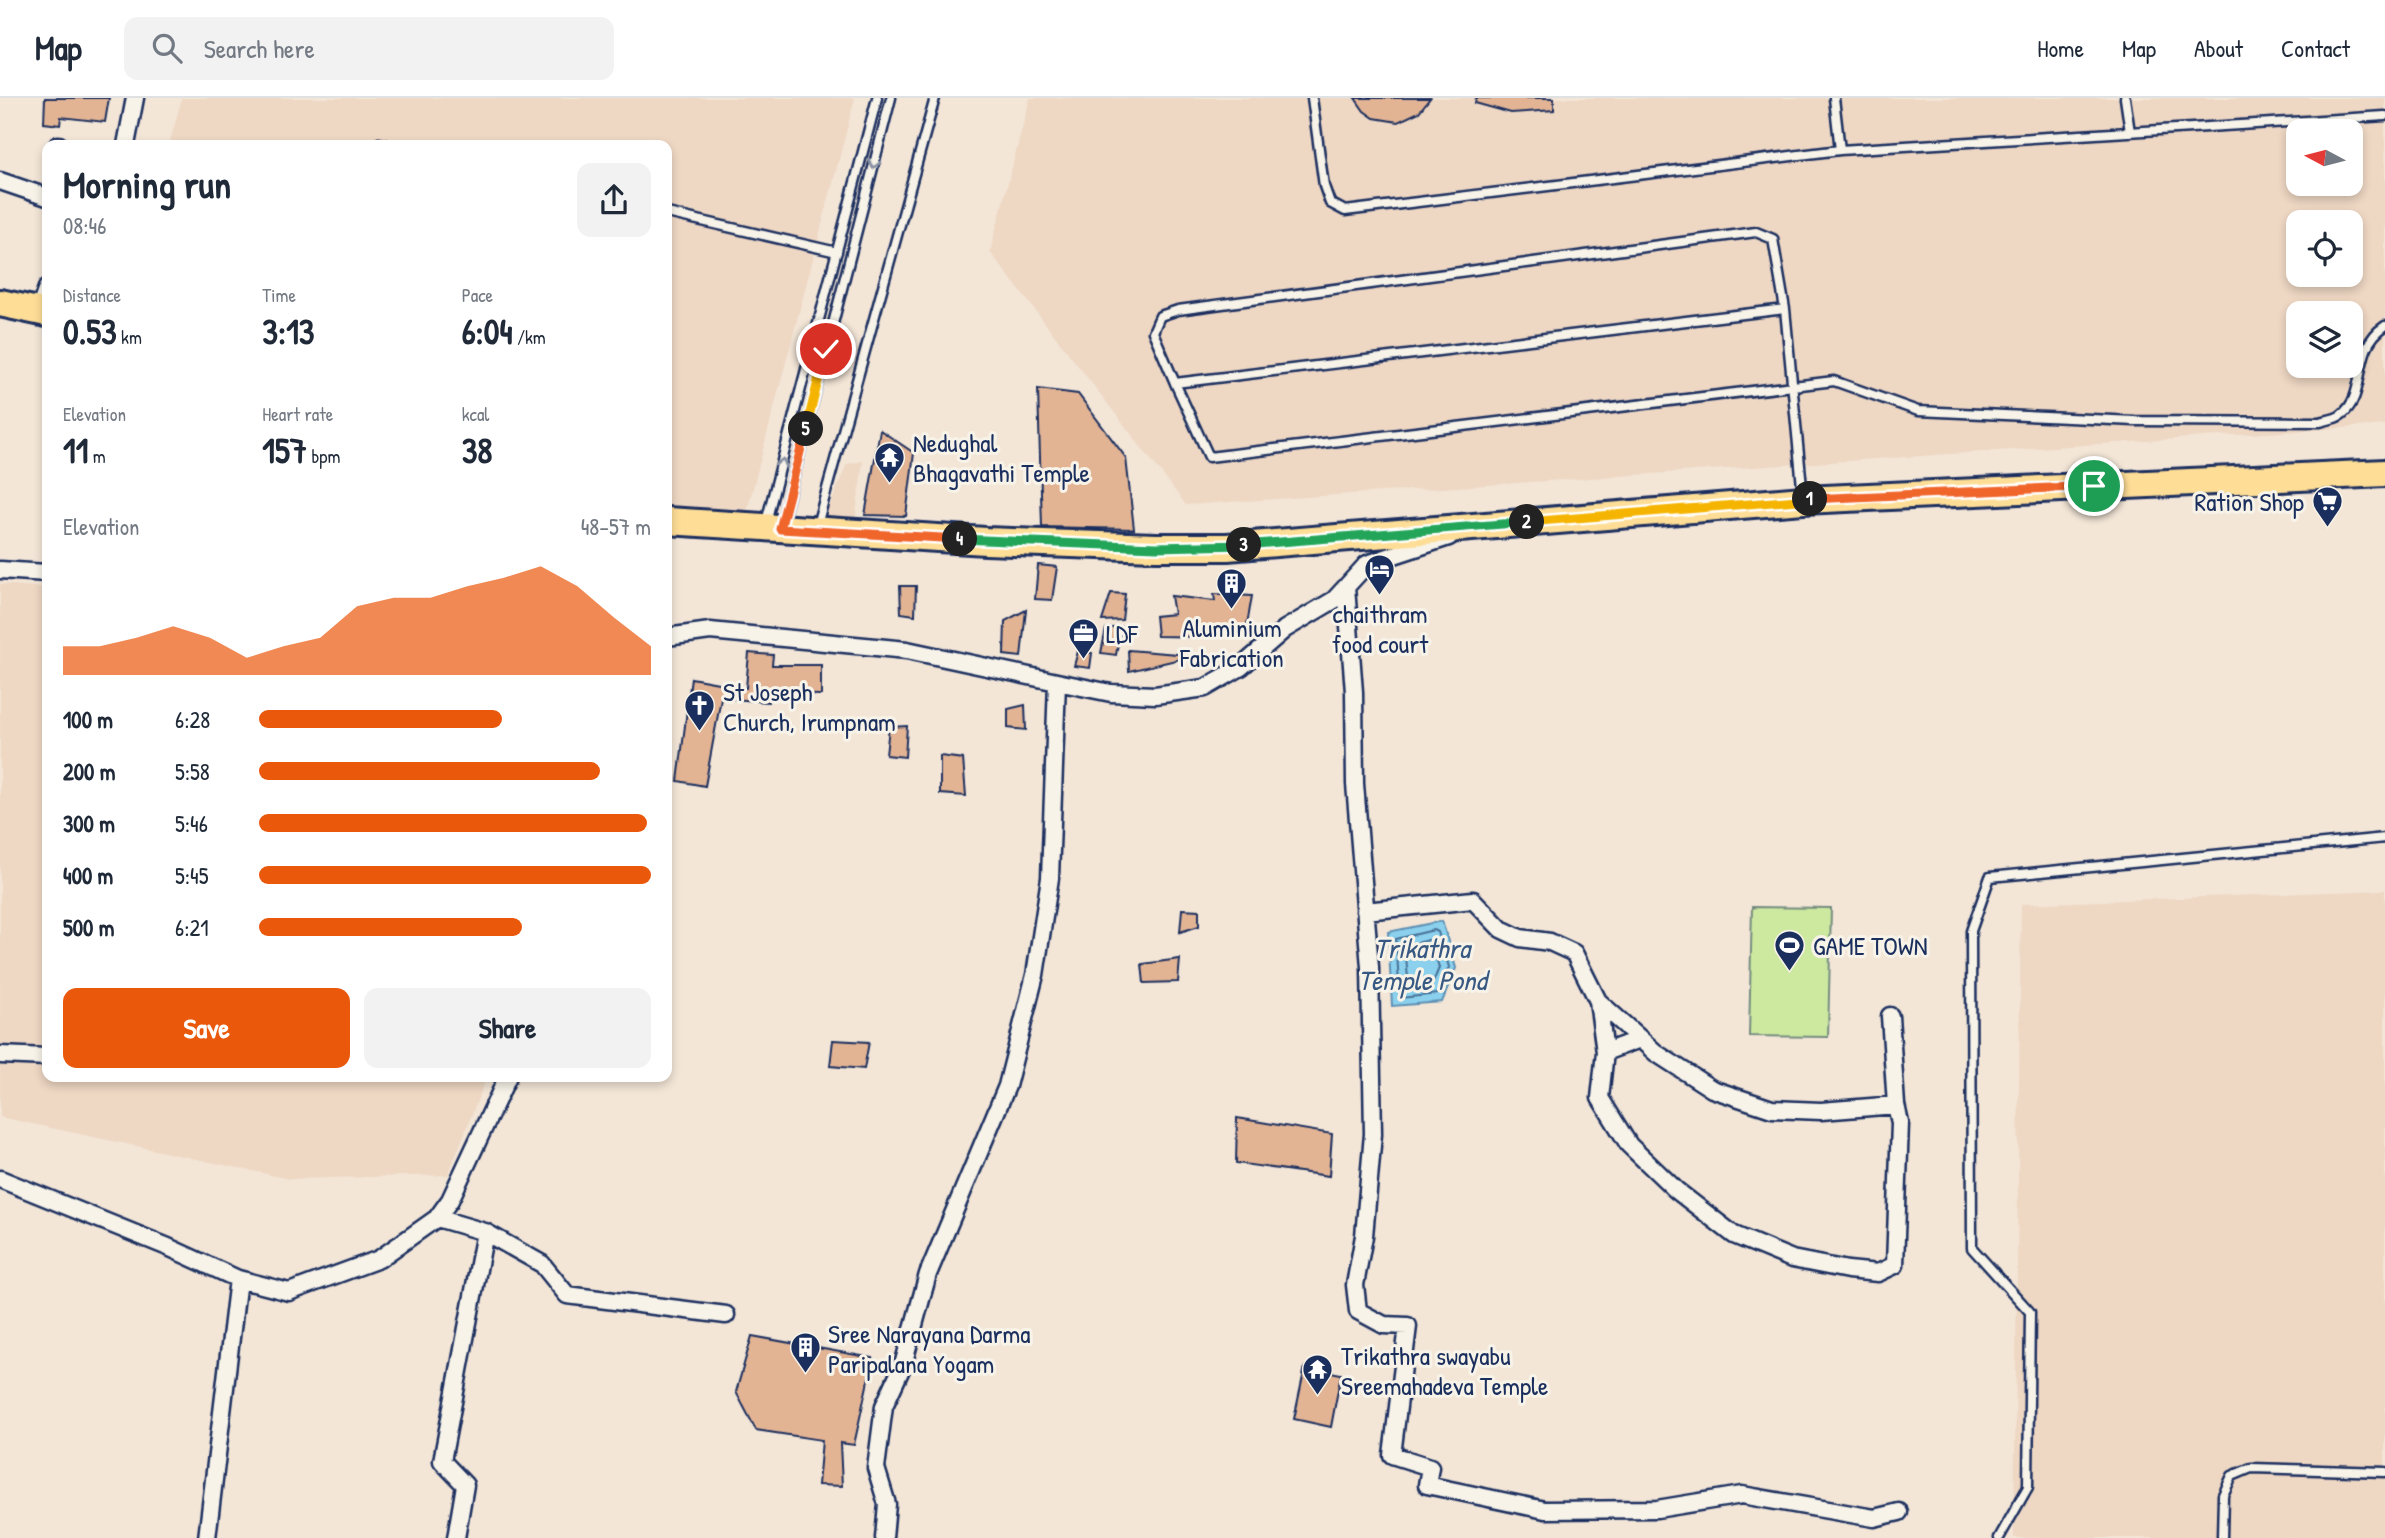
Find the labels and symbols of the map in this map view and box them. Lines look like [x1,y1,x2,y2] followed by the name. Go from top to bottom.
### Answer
[2286,119,2362,196] north arrow
[868,158,882,170] one-way arrow
[796,319,856,379] pin
[788,412,824,446] pin: 5
[913,425,1090,490] place label: Nedughal Bhagavathi Temple
[873,440,907,484] temple icon: Nedughal Bhagavathi Temple
[2064,456,2124,516] pin
[774,457,788,469] one-way arrow
[1792,482,1828,516] pin: 1
[2195,484,2304,519] place label: Ration Shop
[2310,484,2344,528] supermarket icon: Ration Shop
[1510,504,1544,540] pin: 2
[942,522,978,556] pin: 4
[1226,528,1262,562] pin: 3
[1363,553,1397,597] hotel icon: chaithram food court
[1215,567,1249,611] building icon: Aluminium Fabrication
[1332,596,1429,661] place label: chaithram food court
[1179,610,1284,675] place label: Aluminium Fabrication
[1066,616,1100,660] office icon: LDF
[1106,616,1139,651] place label: LDF
[723,674,896,739] place label: St Joseph Church, Irumpnam
[683,689,717,733] church icon: St Joseph Church, Irumpnam
[1773,928,1807,972] sports icon: GAME TOWN
[1813,928,1928,963] place label: GAME TOWN
[1358,929,1490,999] water label: Trikathra Temple Pond
[828,1316,1030,1381] place label: Sree Narayana Darma Paripalana Yogam
[788,1331,822,1375] building icon: Sree Narayana Darma Paripalana Yogam
[1341,1338,1548,1403] place label: Trikathra swayabu Sreemahadeva Temple
[1301,1353,1335,1397] temple icon: Trikathra swayabu Sreemahadeva Temple

